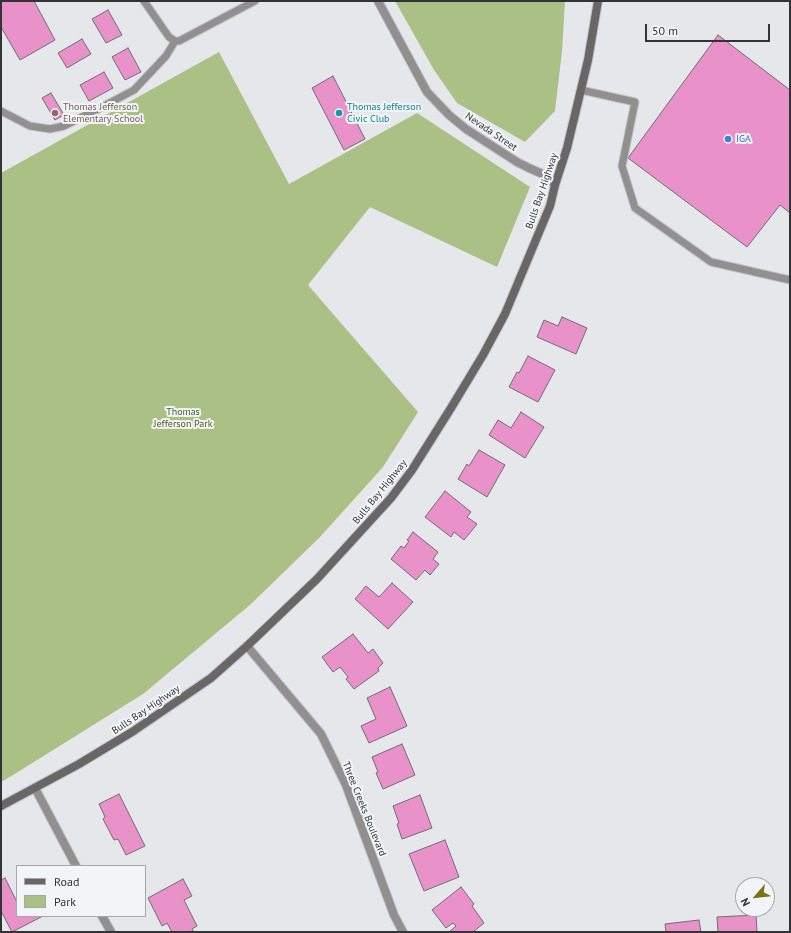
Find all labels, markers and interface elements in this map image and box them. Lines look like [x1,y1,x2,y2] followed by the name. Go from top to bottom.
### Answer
[647,16,772,42] scale bar
[652,23,678,38] text: 50 m
[63,101,143,124] place label: Thomas Jefferson Elementary School
[347,101,421,124] place label: Thomas Jefferson Civic Club
[50,108,60,118] marker: Thomas Jefferson Elementary School
[334,108,344,118] marker: Thomas Jefferson Civic Club
[463,110,519,154] street label: Nevada Street
[736,133,751,145] place label: IGA
[723,134,733,144] marker: IGA
[523,152,561,230] street label: Bulls Bay Highway
[154,406,212,430] park label: Thomas Jefferson Park
[350,457,410,527] street label: Bulls Bay Highway
[110,683,182,737] street label: Bulls Bay Highway
[340,760,388,858] street label: Three Creeks Boulevard
[16,865,146,917] legend
[54,874,79,889] text: Road
[735,877,775,917] north arrow
[54,894,76,909] text: Park
[737,896,753,909] text: N

